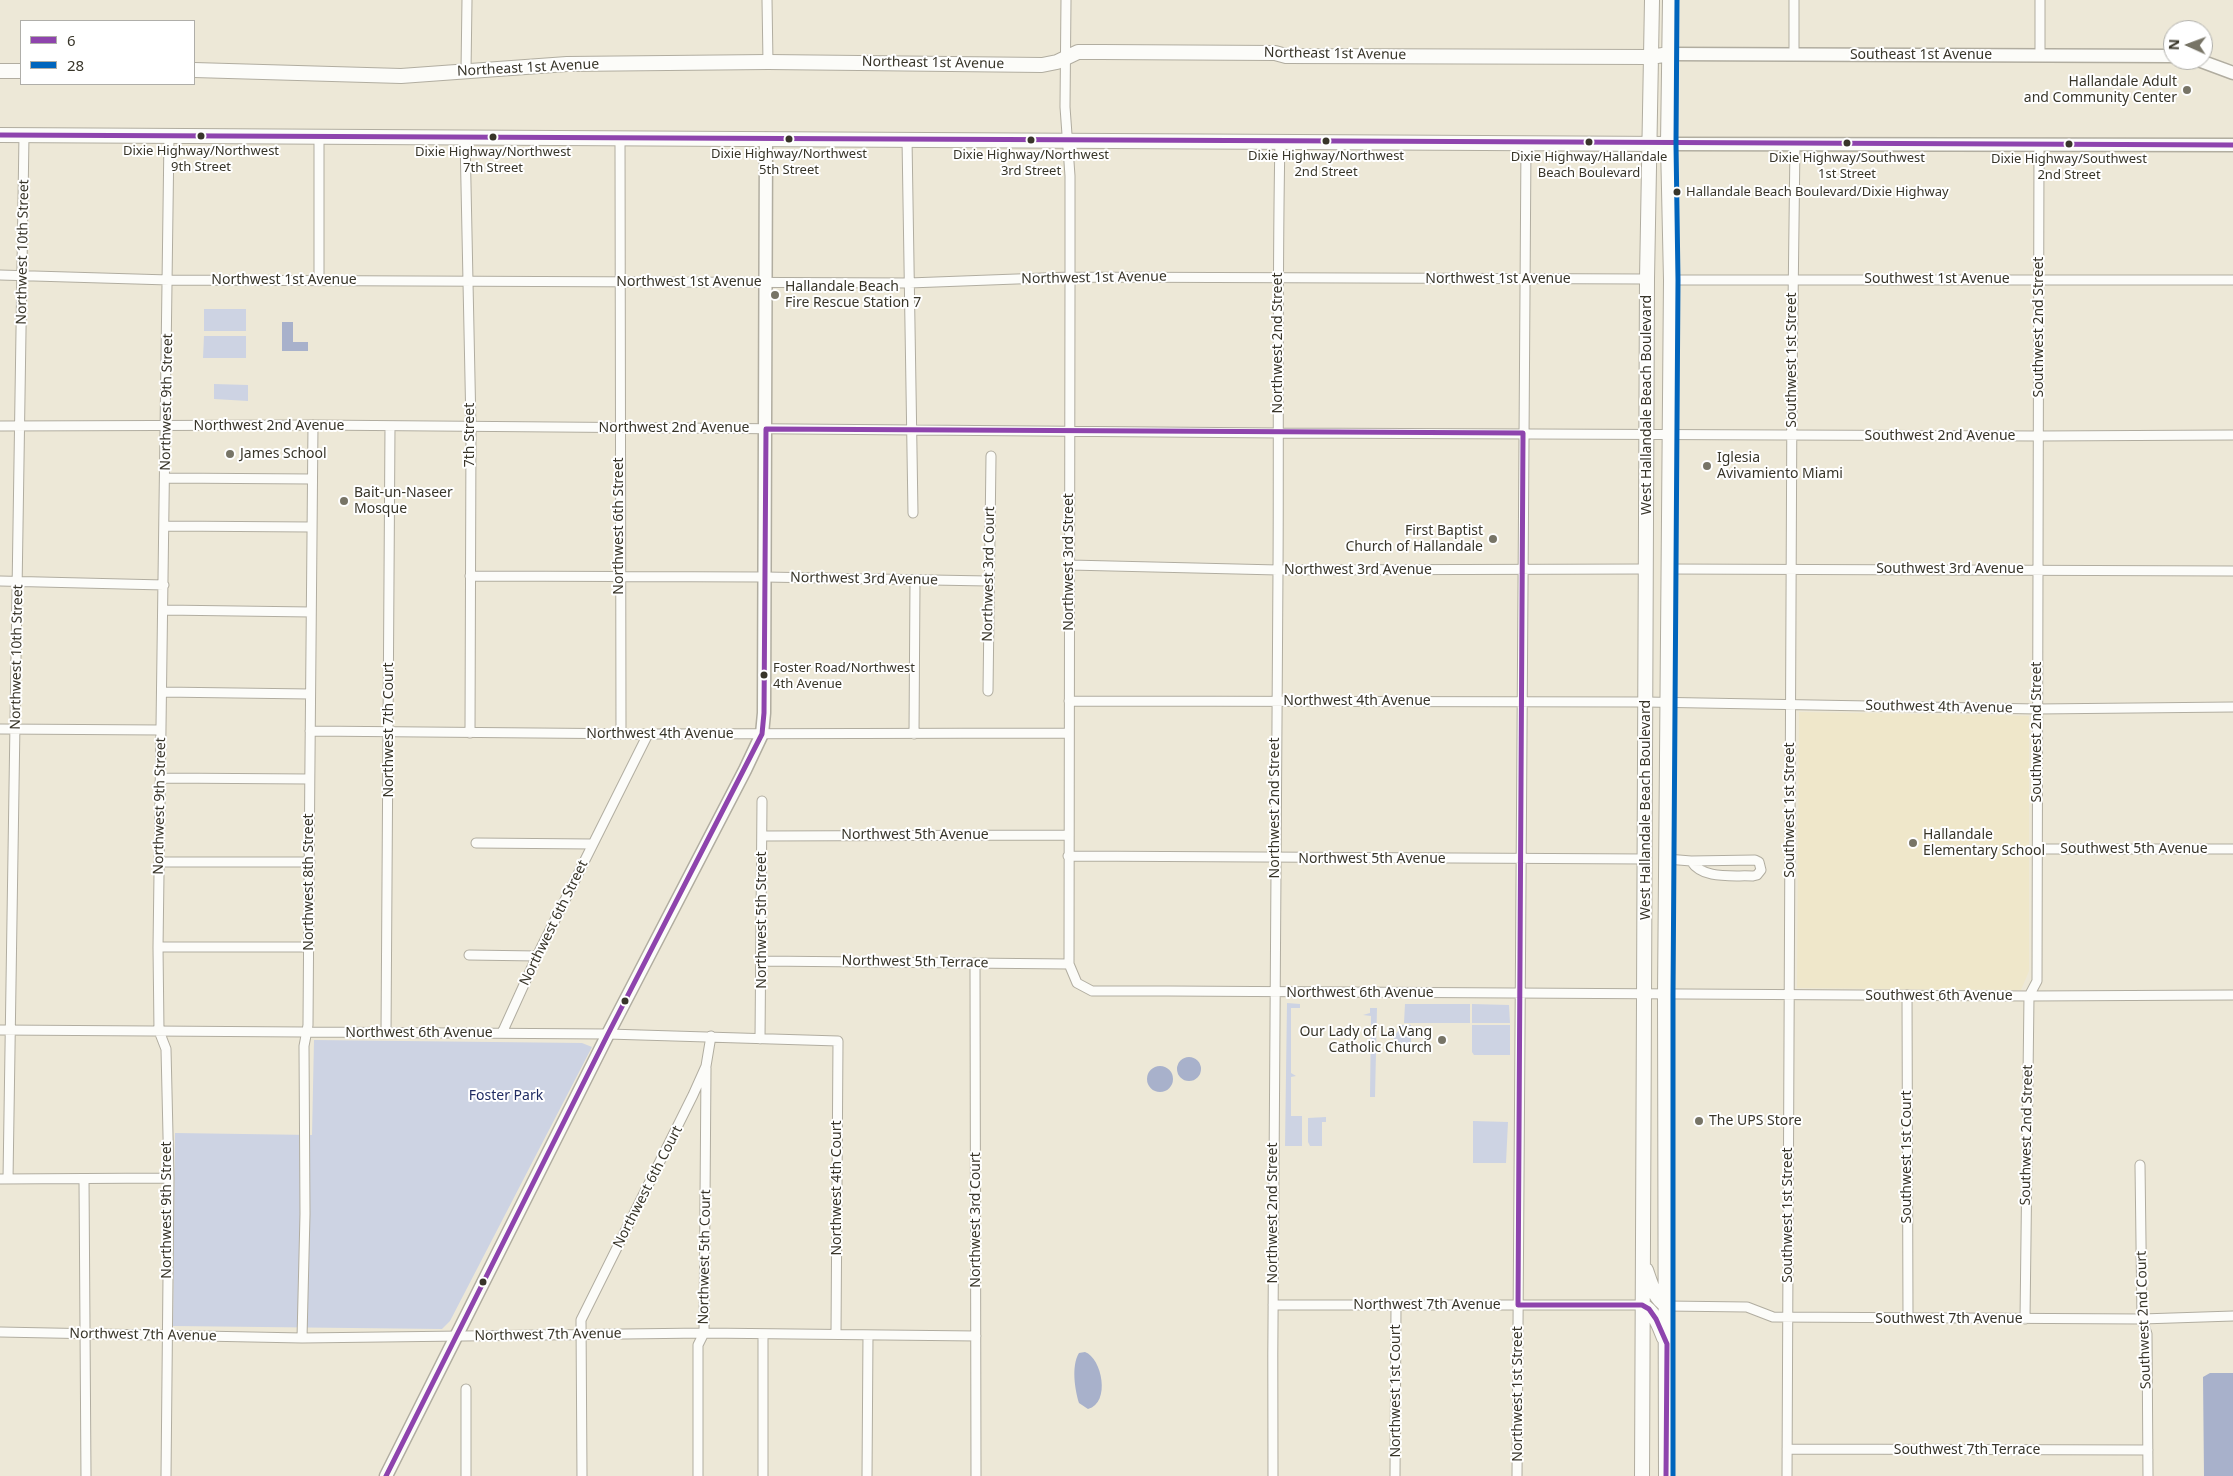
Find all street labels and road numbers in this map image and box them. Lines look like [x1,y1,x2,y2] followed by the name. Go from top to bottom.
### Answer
[1264,44,1406,64] street label: Northeast 1st Avenue
[1850,47,1992,63] street label: Southeast 1st Avenue
[862,53,1004,73] street label: Northeast 1st Avenue
[457,56,599,80] street label: Northeast 1st Avenue
[13,179,33,325] street label: Northwest 10th Street
[2031,257,2047,397] street label: Southwest 2nd Street
[1021,268,1167,288] street label: Northwest 1st Avenue
[1425,271,1571,287] street label: Northwest 1st Avenue
[1864,271,2010,287] street label: Southwest 1st Avenue
[211,272,357,288] street label: Northwest 1st Avenue
[1270,273,1286,413] street label: Northwest 2nd Street
[616,274,762,290] street label: Northwest 1st Avenue
[1784,292,1800,428] street label: Southwest 1st Street
[1639,295,1655,515] street label: West Hallandale Beach Boulevard
[157,333,177,471] street label: Northwest 9th Street
[462,403,478,467] street label: 7th Street
[194,418,344,434] street label: Northwest 2nd Avenue
[599,420,749,436] street label: Northwest 2nd Avenue
[1865,428,2015,444] street label: Southwest 2nd Avenue
[611,457,627,595] street label: Northwest 6th Street
[1061,493,1077,631] street label: Northwest 3rd Street
[979,506,999,642] street label: Northwest 3rd Court
[1876,561,2024,577] street label: Southwest 3rd Avenue
[1284,562,1432,578] street label: Northwest 3rd Avenue
[790,569,938,589] street label: Northwest 3rd Avenue
[7,584,27,730] street label: Northwest 10th Street
[381,662,397,798] street label: Northwest 7th Court
[2029,662,2045,802] street label: Southwest 2nd Street
[1283,693,1431,709] street label: Northwest 4th Avenue
[1865,697,2013,717] street label: Southwest 4th Avenue
[1638,700,1654,920] street label: West Hallandale Beach Boulevard
[586,726,734,742] street label: Northwest 4th Avenue
[150,737,170,875] street label: Northwest 9th Street
[1267,738,1283,878] street label: Northwest 2nd Street
[1782,742,1798,878] street label: Southwest 1st Street
[301,813,317,951] street label: Northwest 8th Street
[841,827,989,843] street label: Northwest 5th Avenue
[2060,841,2208,857] street label: Southwest 5th Avenue
[754,851,770,989] street label: Northwest 5th Street
[1298,851,1446,867] street label: Northwest 5th Avenue
[516,858,592,988] street label: Northwest 6th Street
[842,952,988,972] street label: Northwest 5th Terrace
[1286,985,1434,1001] street label: Northwest 6th Avenue
[1865,988,2013,1004] street label: Southwest 6th Avenue
[345,1025,493,1041] street label: Northwest 6th Avenue
[2017,1064,2037,1206] street label: Southwest 2nd Street
[1899,1090,1915,1224] street label: Southwest 1st Court
[829,1120,845,1256] street label: Northwest 4th Court
[610,1123,686,1251] street label: Northwest 6th Court
[159,1141,175,1279] street label: Northwest 9th Street
[1265,1143,1281,1283] street label: Northwest 2nd Street
[1780,1147,1796,1283] street label: Southwest 1st Street
[968,1152,984,1288] street label: Northwest 3rd Court
[695,1189,715,1325] street label: Northwest 5th Court
[2133,1250,2155,1390] street label: Southwest 2nd Court
[1353,1297,1501,1313] street label: Northwest 7th Avenue
[1875,1311,2023,1327] street label: Southwest 7th Avenue
[1388,1324,1404,1458] street label: Northwest 1st Court
[69,1325,217,1345] street label: Northwest 7th Avenue
[474,1325,622,1345] street label: Northwest 7th Avenue
[1510,1326,1526,1462] street label: Northwest 1st Street
[1894,1442,2040,1458] street label: Southwest 7th Terrace

